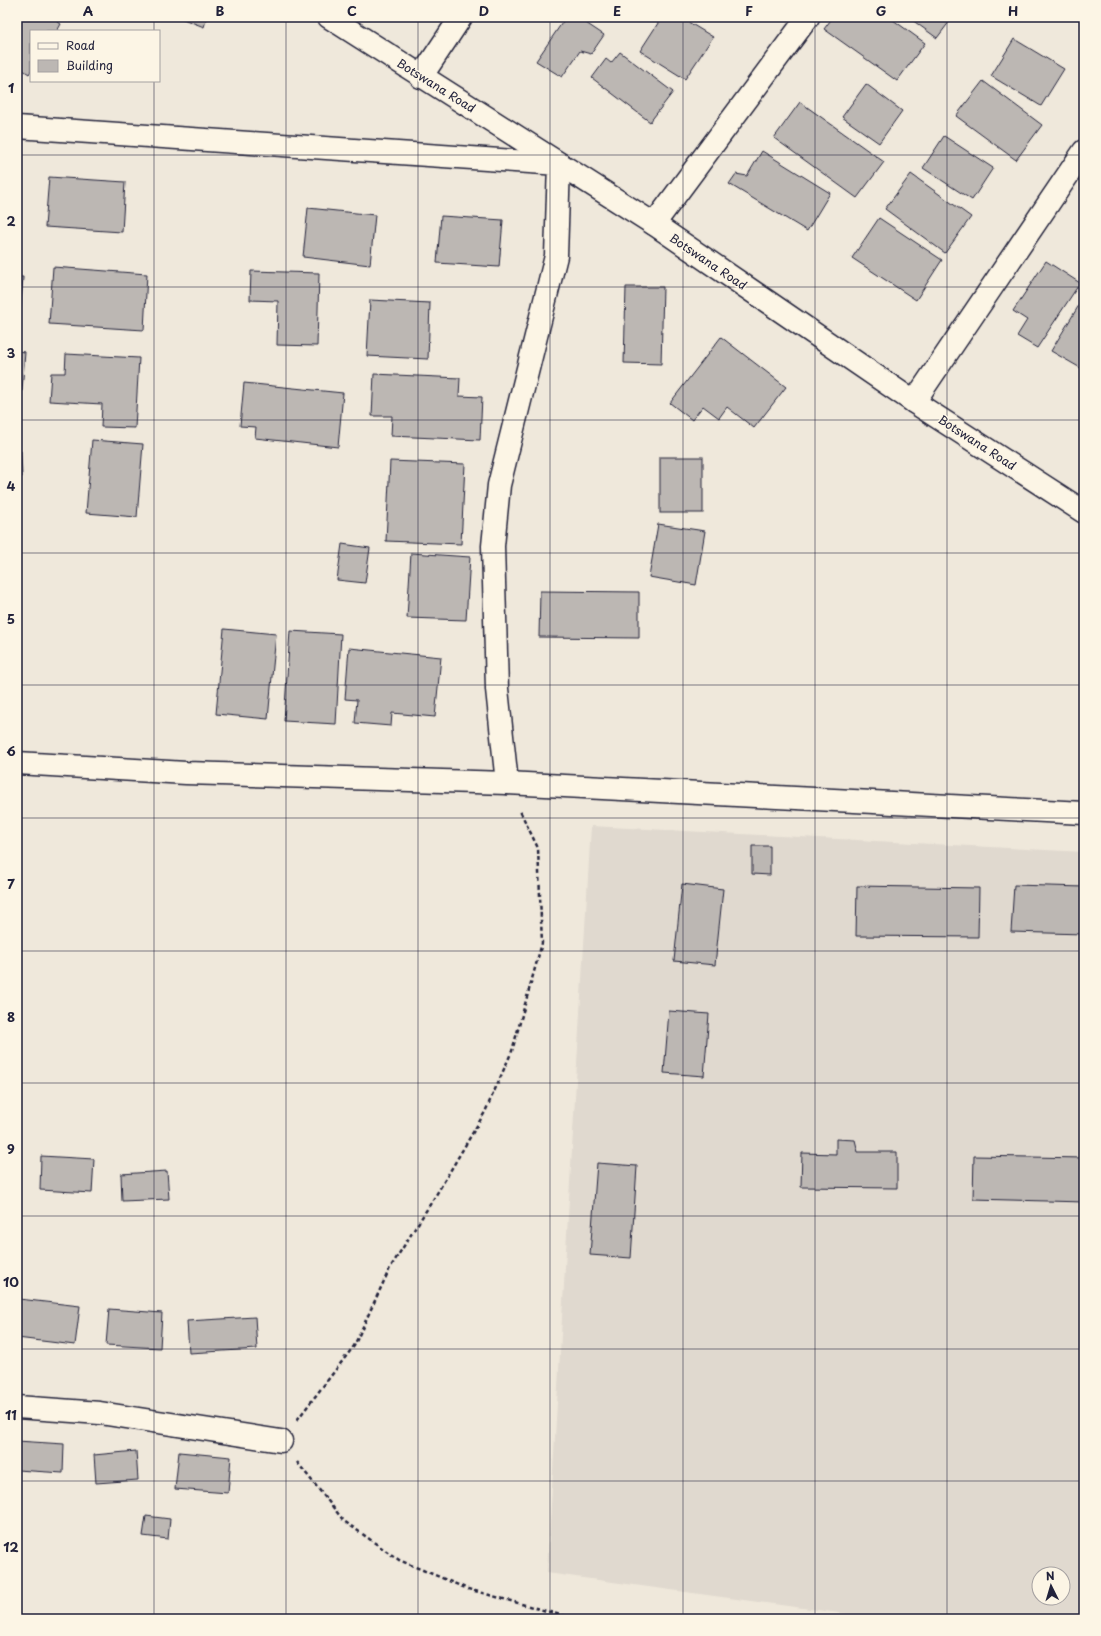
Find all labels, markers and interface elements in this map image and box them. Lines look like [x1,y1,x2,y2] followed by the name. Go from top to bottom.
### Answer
[83,1,93,20] text: A
[216,1,225,20] text: B
[347,1,357,20] text: C
[479,1,489,20] text: D
[613,1,621,20] text: E
[745,1,753,20] text: F
[876,1,886,20] text: G
[1008,1,1018,20] text: H
[30,30,160,82] legend
[66,36,95,54] text: Road
[394,54,479,117] street label: Botswana Road
[66,56,113,74] text: Building
[8,78,14,97] text: 1
[6,211,16,230] text: 2
[666,229,751,294] street label: Botswana Road
[7,343,16,362] text: 3
[935,410,1020,474] street label: Botswana Road
[7,476,16,495] text: 4
[7,609,15,628] text: 5
[6,741,16,760] text: 6
[7,874,15,893] text: 7
[7,1007,15,1026] text: 8
[7,1139,15,1158] text: 9
[3,1272,19,1291] text: 10
[5,1405,17,1424] text: 11
[3,1537,19,1556] text: 12
[1031,1566,1071,1606] north arrow
[1045,1567,1055,1584] text: N

